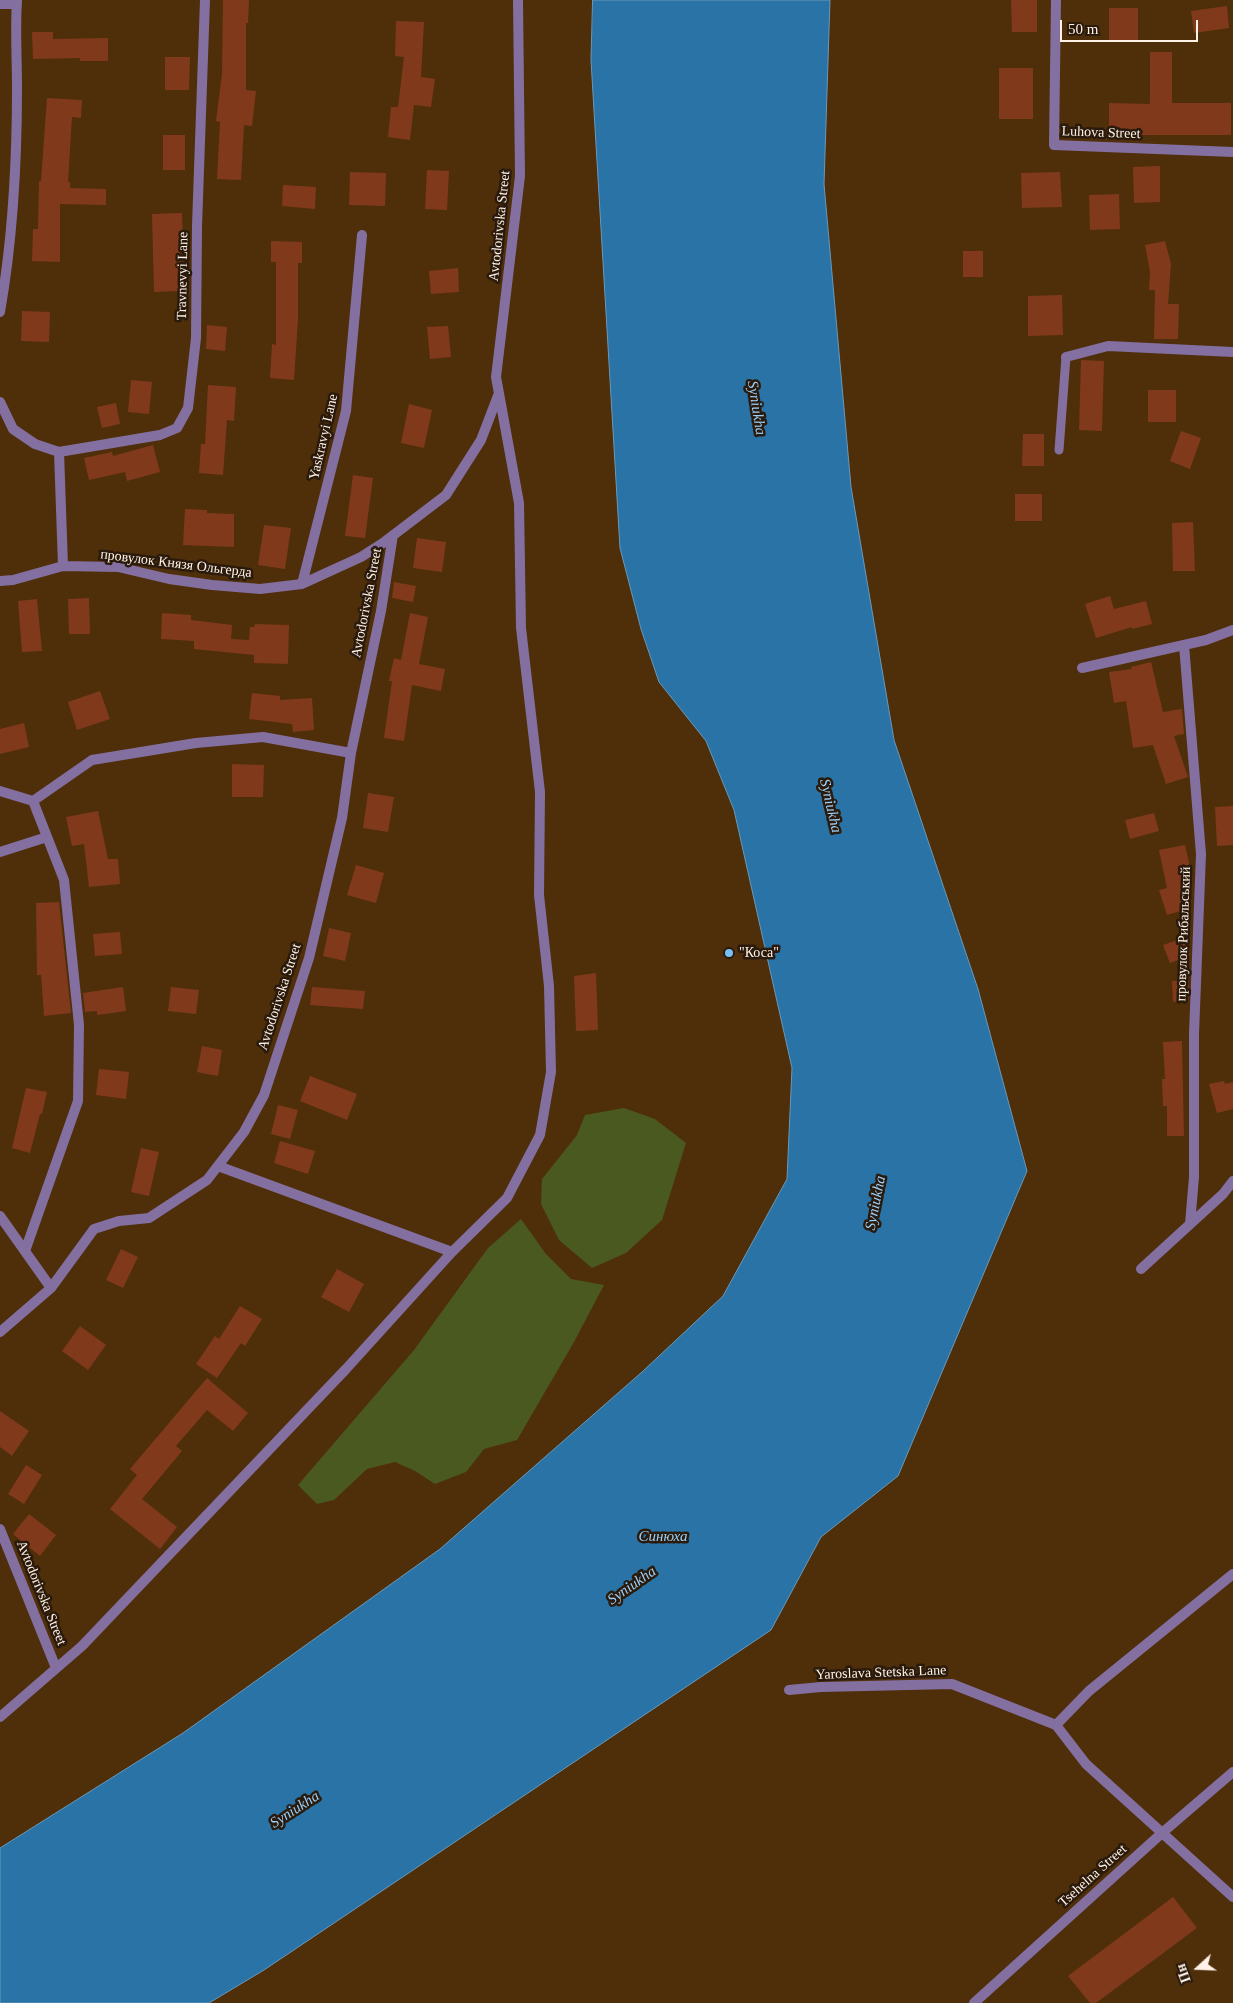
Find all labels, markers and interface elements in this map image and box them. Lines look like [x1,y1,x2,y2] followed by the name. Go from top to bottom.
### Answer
[1063,10,1200,42] scale bar
[1068,21,1098,37] text: 50 m
[1061,123,1141,143] street label: Luhova Street
[486,170,514,282] street label: Avtodorivska Street
[174,232,192,320] street label: Travnevyi Lane
[743,379,769,437] water label: Syniukha
[306,392,342,482] street label: Yaskravyi Lane
[99,546,253,582] street label: провулок Князя Ольгерда
[348,547,386,659] street label: Avtodorivska Street
[815,777,845,835] water label: Syniukha
[1173,866,1195,1002] street label: провулок Рибальський
[255,941,305,1053] street label: Avtodorivska Street
[739,945,779,961] place label: "Коса"
[723,947,735,959] marker: "Коса"
[862,1174,890,1232] water label: Syniukha
[639,1528,687,1546] water label: Синюха
[12,1538,70,1648] street label: Avtodorivska Street
[604,1563,660,1609] water label: Syniukha
[815,1662,947,1684] street label: Yaroslava Stetska Lane
[267,1787,323,1833] water label: Syniukha
[1056,1841,1130,1911] street label: Tsehelna Street
[1173,1943,1223,1993] north arrow
[1173,1962,1194,1985] text: Пн

